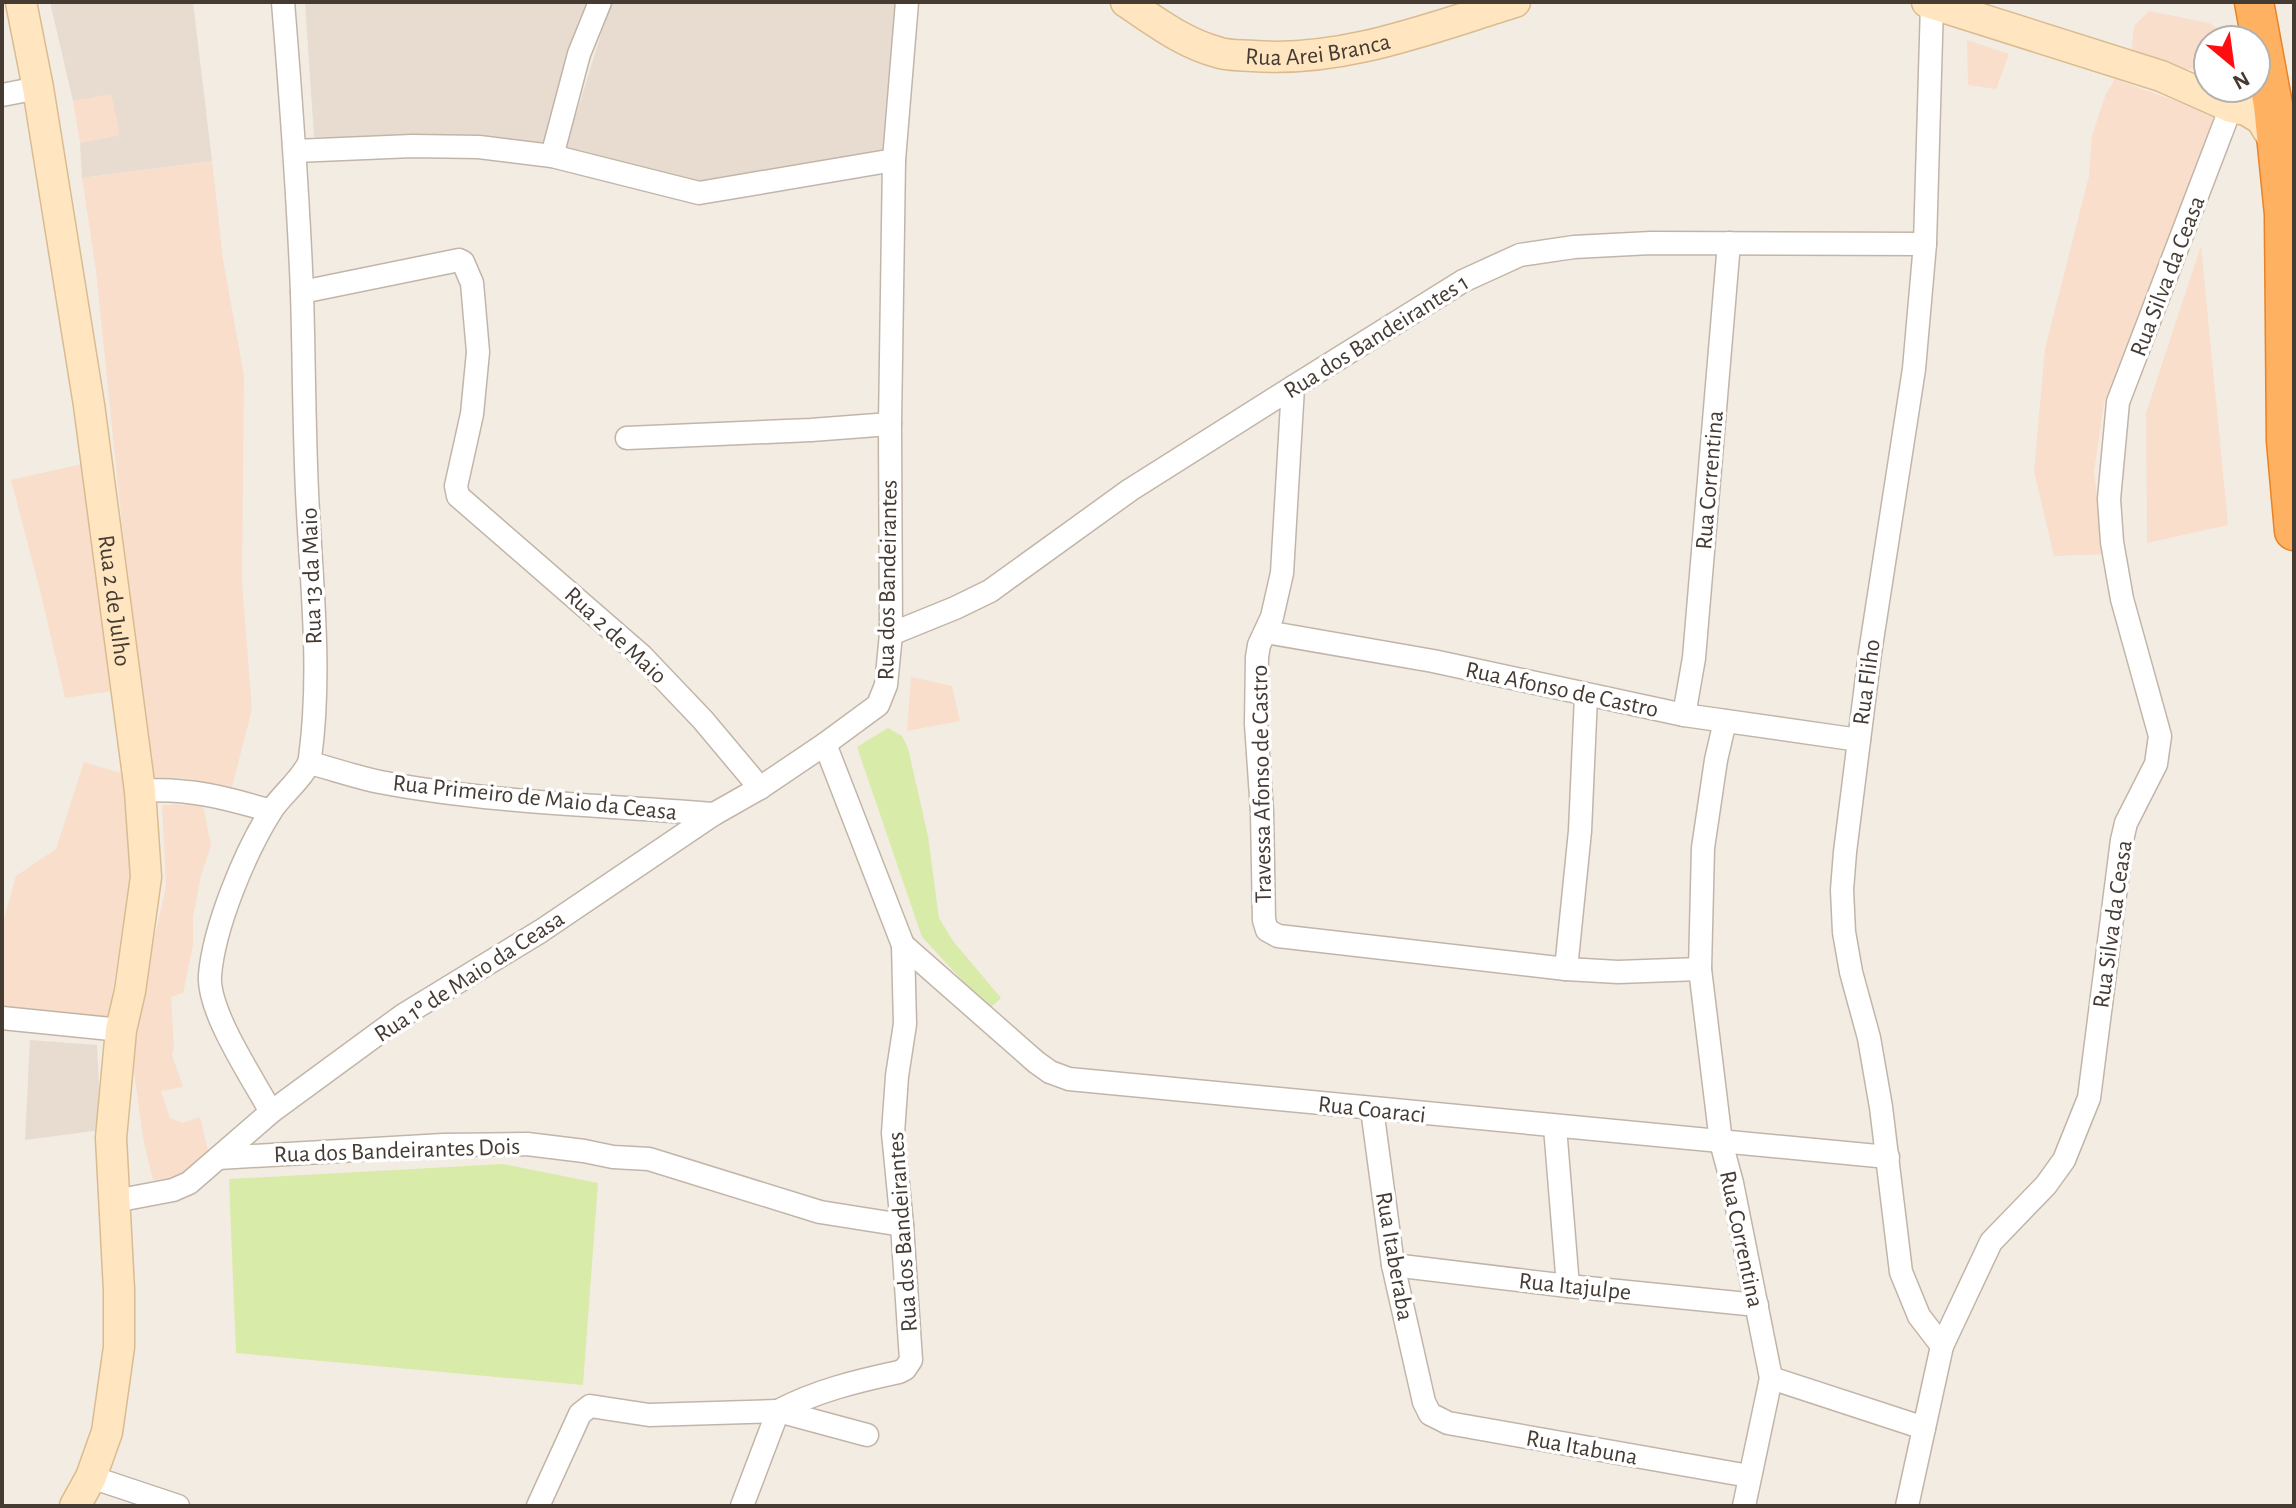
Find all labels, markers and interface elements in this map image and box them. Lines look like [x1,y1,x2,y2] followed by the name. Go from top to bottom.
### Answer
[2192,24,2272,104] north arrow
[1244,30,1393,70] street label: Rua Arei Branca
[2229,67,2253,94] text: N
[2126,193,2210,360] street label: Rua Silva da Ceasa
[1280,270,1473,403] street label: Rua dos Bandeirantes 1
[1692,410,1728,551] street label: Rua Correntina
[874,480,902,681] street label: Rua dos Bandeirantes
[298,507,326,645] street label: Rua 13 da Maio
[93,534,134,668] street label: Rua 2 de Julho
[560,583,671,689] street label: Rua 2 de Maio
[1849,638,1885,727] street label: Rua Fliho
[1463,658,1660,722] street label: Rua Afonso de Castro
[1248,665,1276,903] street label: Travessa Afonso de Castro
[392,771,678,825] street label: Rua Primeiro de Maio da Ceasa
[2089,838,2137,1010] street label: Rua Silva da Ceasa
[370,907,569,1047] street label: Rua 1º de Maio da Ceasa
[1317,1092,1427,1128] street label: Rua Coaraci
[884,1131,922,1333] street label: Rua dos Bandeirantes
[273,1135,521,1167] street label: Rua dos Bandeirantes Dois
[1715,1168,1767,1310] street label: Rua Correntina
[1371,1190,1417,1323] street label: Rua Itaberaba
[1518,1269,1632,1305] street label: Rua Itajulpe
[1524,1426,1639,1470] street label: Rua Itabuna

